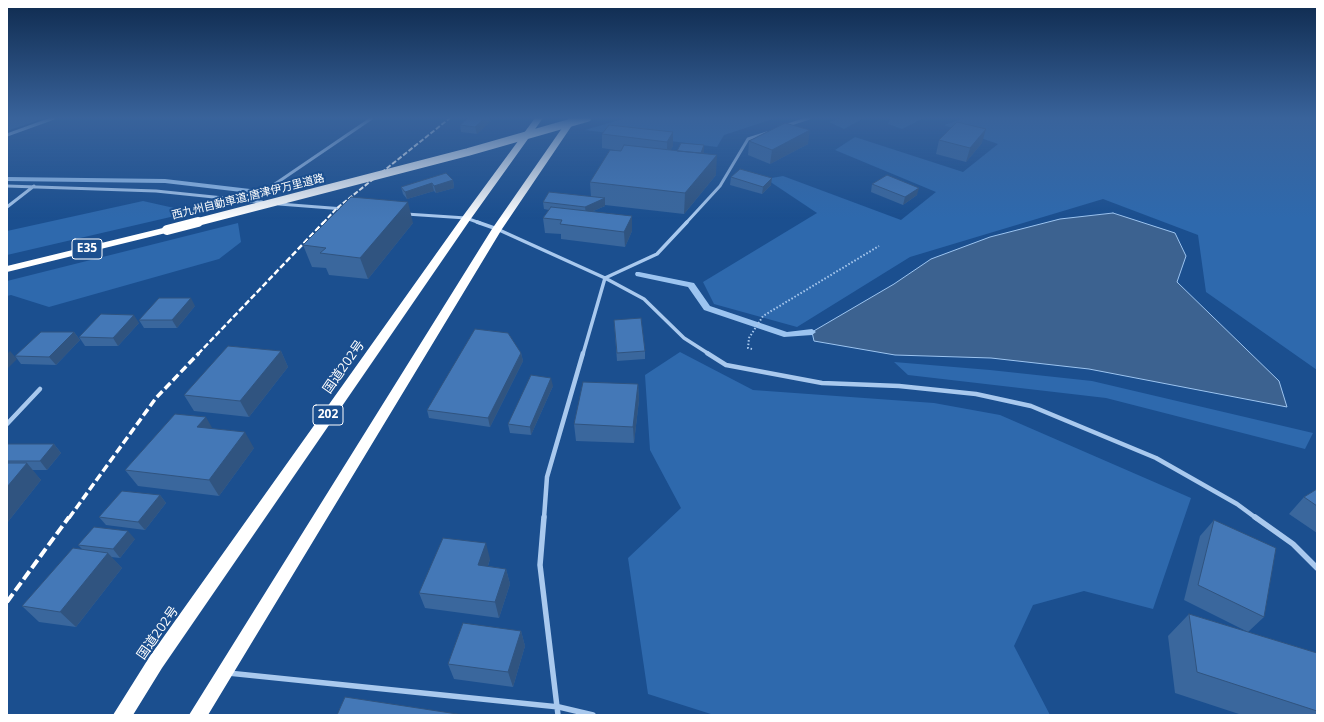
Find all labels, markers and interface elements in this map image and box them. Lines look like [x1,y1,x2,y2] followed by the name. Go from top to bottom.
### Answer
[170,172,326,222] street label: 西九州自動車道;唐津伊万里道路
[72,239,102,259] road number: E35
[320,337,368,397] street label: 国道202号
[313,405,343,425] road number: 202
[134,603,182,663] street label: 国道202号

